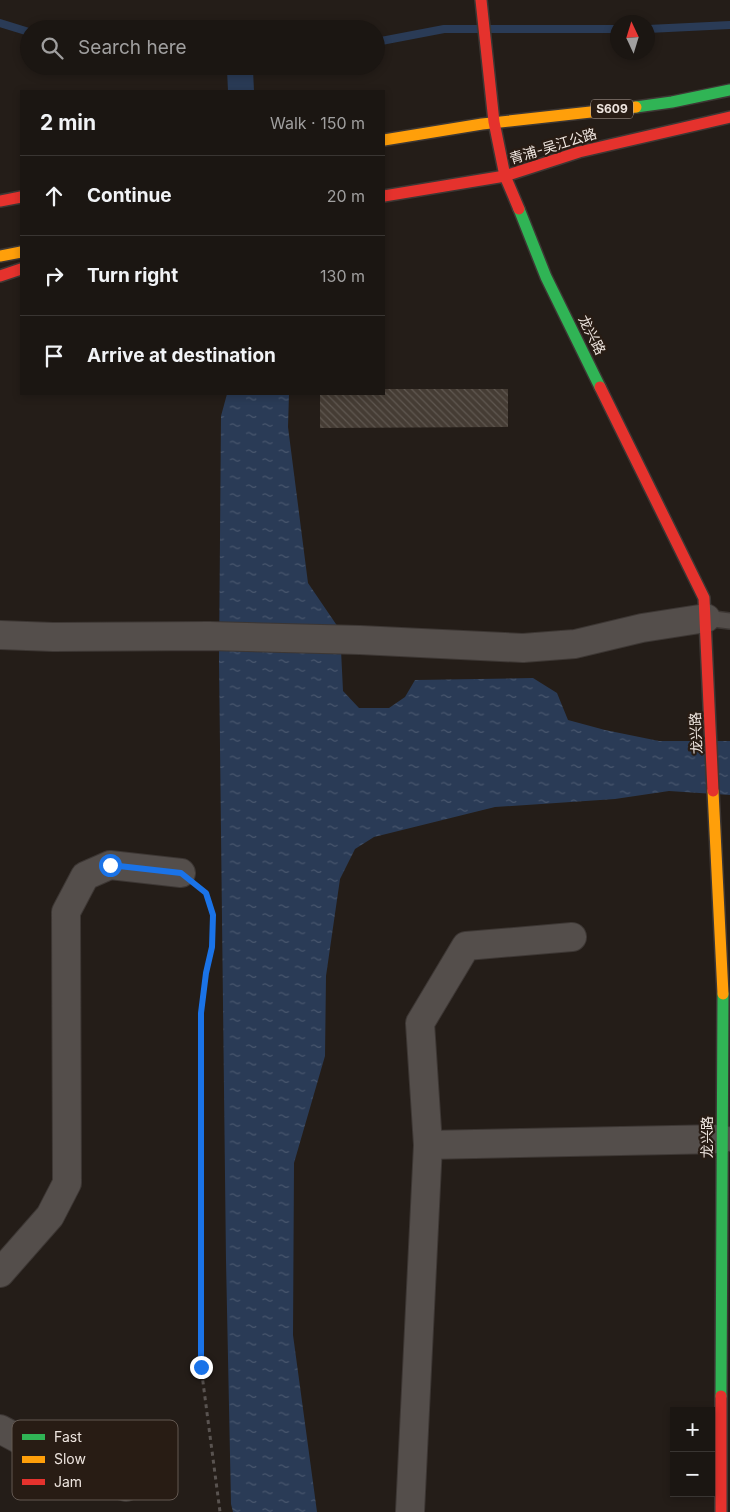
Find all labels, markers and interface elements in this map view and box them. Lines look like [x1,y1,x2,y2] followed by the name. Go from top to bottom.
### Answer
[610,15,655,60] north arrow
[20,20,385,75] search box
[38,34,66,62] icon: search
[78,36,187,59] text: Search here
[591,100,633,118] road number: S609
[40,110,96,135] text: 2 min
[270,113,365,133] text: Walk · 150 m
[507,124,599,167] street label: 青浦-吴江公路
[40,182,68,210] icon: ahead
[87,184,172,207] text: Continue
[327,186,365,206] text: 20 m
[40,262,68,290] icon: right
[87,264,178,287] text: Turn right
[320,266,365,286] text: 130 m
[575,312,610,357] street label: 龙兴路
[40,342,68,370] icon: arrive
[87,344,276,367] text: Arrive at destination
[686,712,705,754] street label: 龙兴路
[99,854,122,877] route start
[698,1116,715,1158] street label: 龙兴路
[190,1356,213,1379] route end
[670,1407,715,1497] map controls
[670,1407,715,1452] button: +
[12,1420,178,1500] legend
[54,1428,82,1445] text: Fast
[54,1450,86,1467] text: Slow
[670,1452,715,1497] button: −
[54,1473,82,1490] text: Jam

